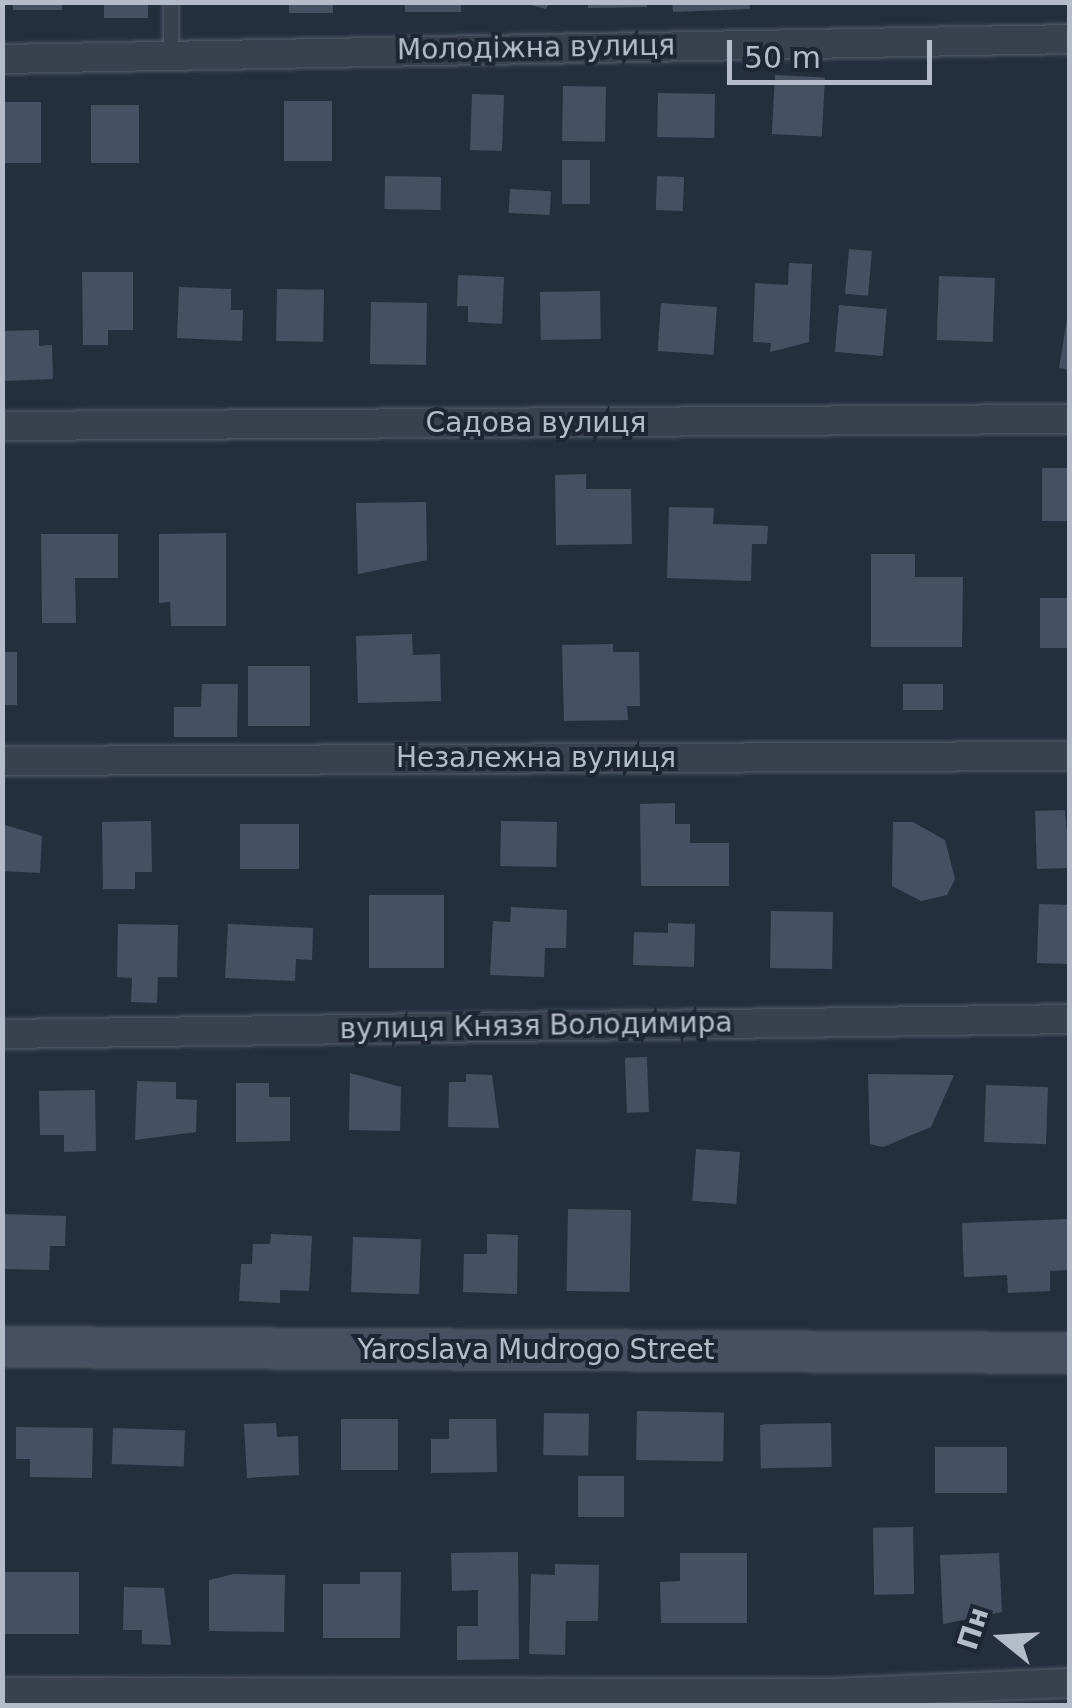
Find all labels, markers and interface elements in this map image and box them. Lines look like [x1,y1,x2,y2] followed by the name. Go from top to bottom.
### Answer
[732,20,937,82] scale bar
[397,29,675,67] street label: Молодіжна вулиця
[744,40,821,75] text: 50 m
[426,406,646,440] street label: Садова вулиця
[396,741,676,775] street label: Незалежна вулиця
[339,1006,733,1046] street label: вулиця Князя Володимира
[357,1333,715,1367] street label: Yaroslava Mudrogo Street
[952,1588,1052,1688] north arrow
[951,1603,995,1654] text: Пн

